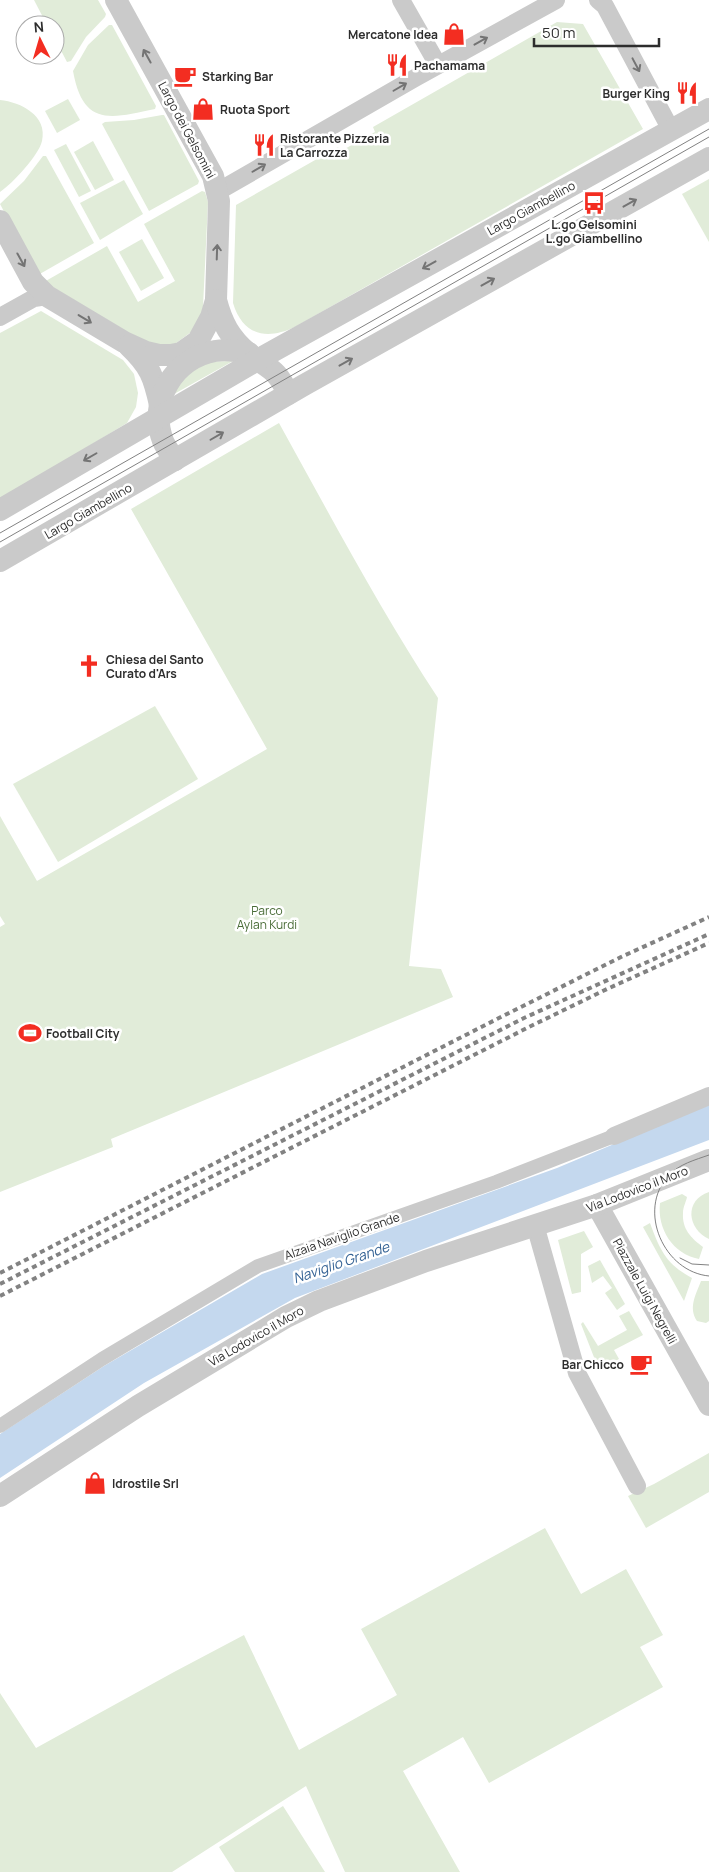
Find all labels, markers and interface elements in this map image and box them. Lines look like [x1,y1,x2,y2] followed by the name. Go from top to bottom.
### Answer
[15,15,65,65] north arrow
[534,15,659,47] scale bar
[33,17,45,36] text: N
[441,21,467,47] shop icon: Mercatone Idea
[542,22,576,43] text: 50 m
[348,26,438,43] place label: Mercatone Idea
[473,36,488,46] one-way arrow
[141,49,151,63] one-way arrow
[384,52,410,78] restaurant icon: Pachamama
[414,57,485,74] place label: Pachamama
[631,57,641,72] one-way arrow
[172,63,198,89] cafe icon: Starking Bar
[202,68,273,85] place label: Starking Bar
[154,79,220,181] street label: Largo dei Gelsomini
[674,80,700,106] restaurant icon: Burger King
[392,81,407,91] one-way arrow
[603,85,670,102] place label: Burger King
[190,96,216,122] shop icon: Ruota Sport
[220,101,290,118] place label: Ruota Sport
[280,130,389,161] place label: Ristorante Pizzeria La Carrozza
[251,132,277,158] restaurant icon: Ristorante Pizzeria La Carrozza
[252,163,266,173] one-way arrow
[484,177,578,239] street label: Largo Giambellino
[581,190,607,216] bus stop icon: L.go Gelsomini L.go Giambellino
[622,197,636,207] one-way arrow
[546,216,642,247] place label: L.go Gelsomini L.go Giambellino
[213,244,222,260] one-way arrow
[17,252,26,267] one-way arrow
[423,260,437,270] one-way arrow
[480,277,495,286] one-way arrow
[78,314,93,324] one-way arrow
[339,356,353,366] one-way arrow
[210,430,224,440] one-way arrow
[83,453,97,463] one-way arrow
[41,479,135,543] street label: Largo Giambellino
[106,651,204,682] place label: Chiesa del Santo Curato d'Ars
[76,653,102,679] church icon: Chiesa del Santo Curato d'Ars
[237,902,297,933] park label: Parco Aylan Kurdi
[17,1020,43,1046] sports icon: Football City
[46,1025,120,1042] place label: Football City
[584,1162,690,1216] street label: Via Lodovico il Moro
[282,1209,402,1263] street label: Alzaia Naviglio Grande
[609,1235,681,1347] street label: Piazzale Luigi Negrelli
[291,1238,391,1286] water label: Naviglio Grande
[205,1302,307,1370] street label: Via Lodovico il Moro
[628,1351,654,1377] cafe icon: Bar Chicco
[562,1356,624,1373] place label: Bar Chicco
[82,1470,108,1496] shop icon: Idrostile Srl
[112,1475,179,1492] place label: Idrostile Srl

